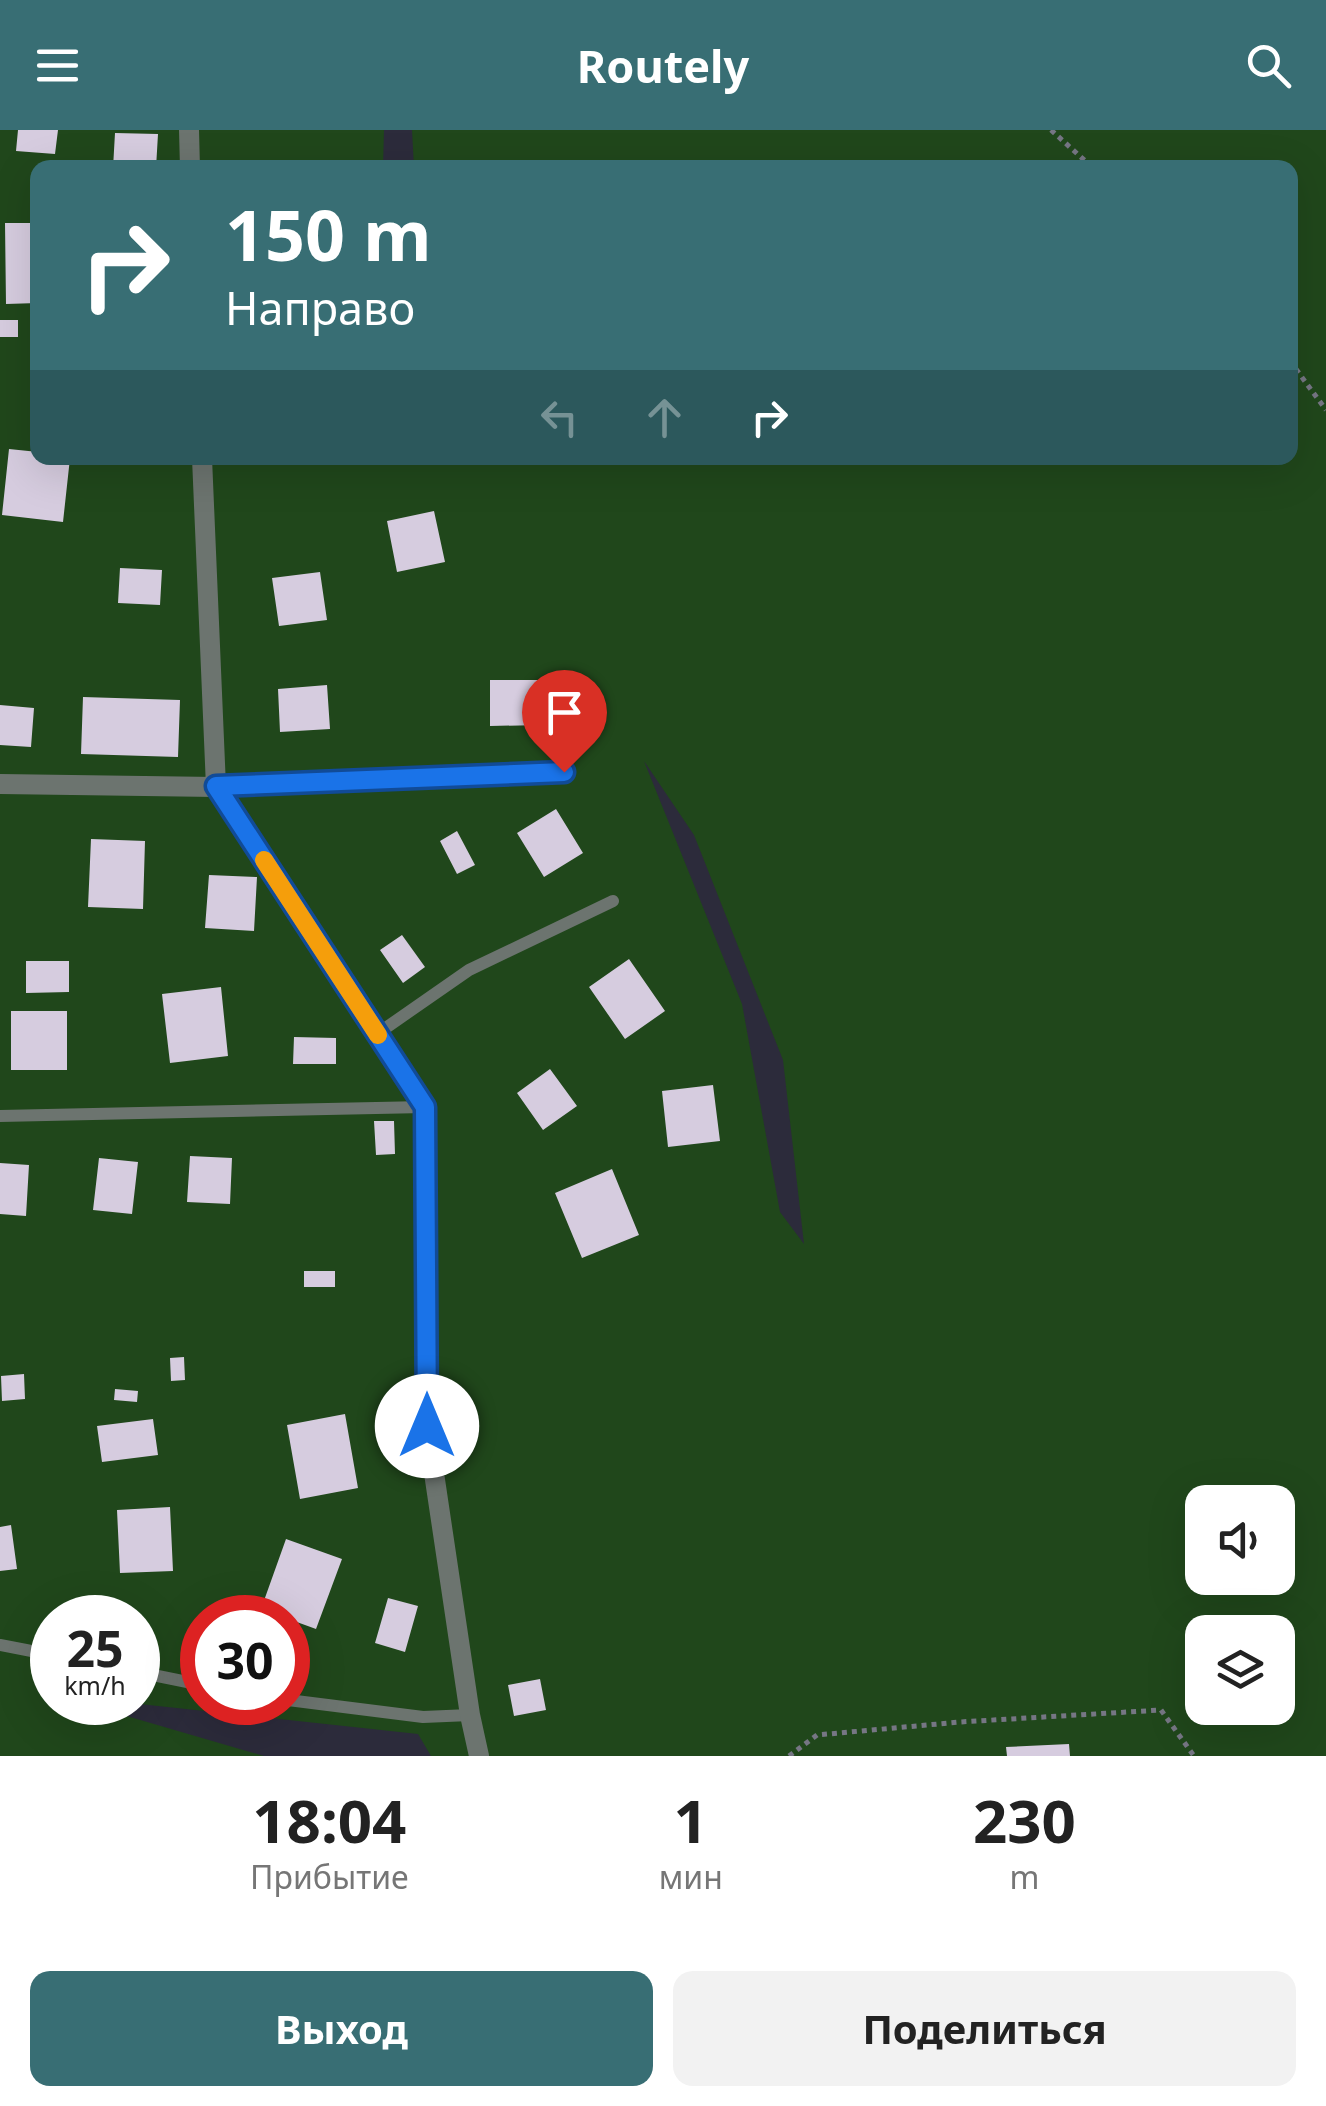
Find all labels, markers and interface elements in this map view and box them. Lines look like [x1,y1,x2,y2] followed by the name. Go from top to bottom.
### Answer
[577,35,749,96] text: Routely
[30,38,85,93] icon: menu
[1241,38,1296,93] icon: search
[225,186,432,282] text: 150 m
[60,200,190,330] icon: right
[225,277,415,338] text: Направо
[532,390,587,445] icon: left
[637,390,692,445] icon: ahead
[742,390,797,445] icon: right
[522,670,607,773] pin
[537,685,592,740] icon: arrive
[375,1374,479,1478] position arrow
[1185,1485,1295,1725] map controls
[1185,1485,1295,1595] button: sound
[180,1595,310,1725] speed limit sign: 30
[66,1614,124,1682] text: 25
[1185,1615,1295,1725] button: layers
[64,1668,126,1702] text: km/h
[252,1779,406,1861] text: 18:04
[674,1779,708,1861] text: 1
[973,1779,1076,1861] text: 230
[250,1855,409,1898] text: Прибытие
[659,1855,723,1898] text: мин
[1009,1855,1039,1898] text: m
[30,1971,653,2086] button: Выход
[673,1971,1296,2086] button: Поделиться

